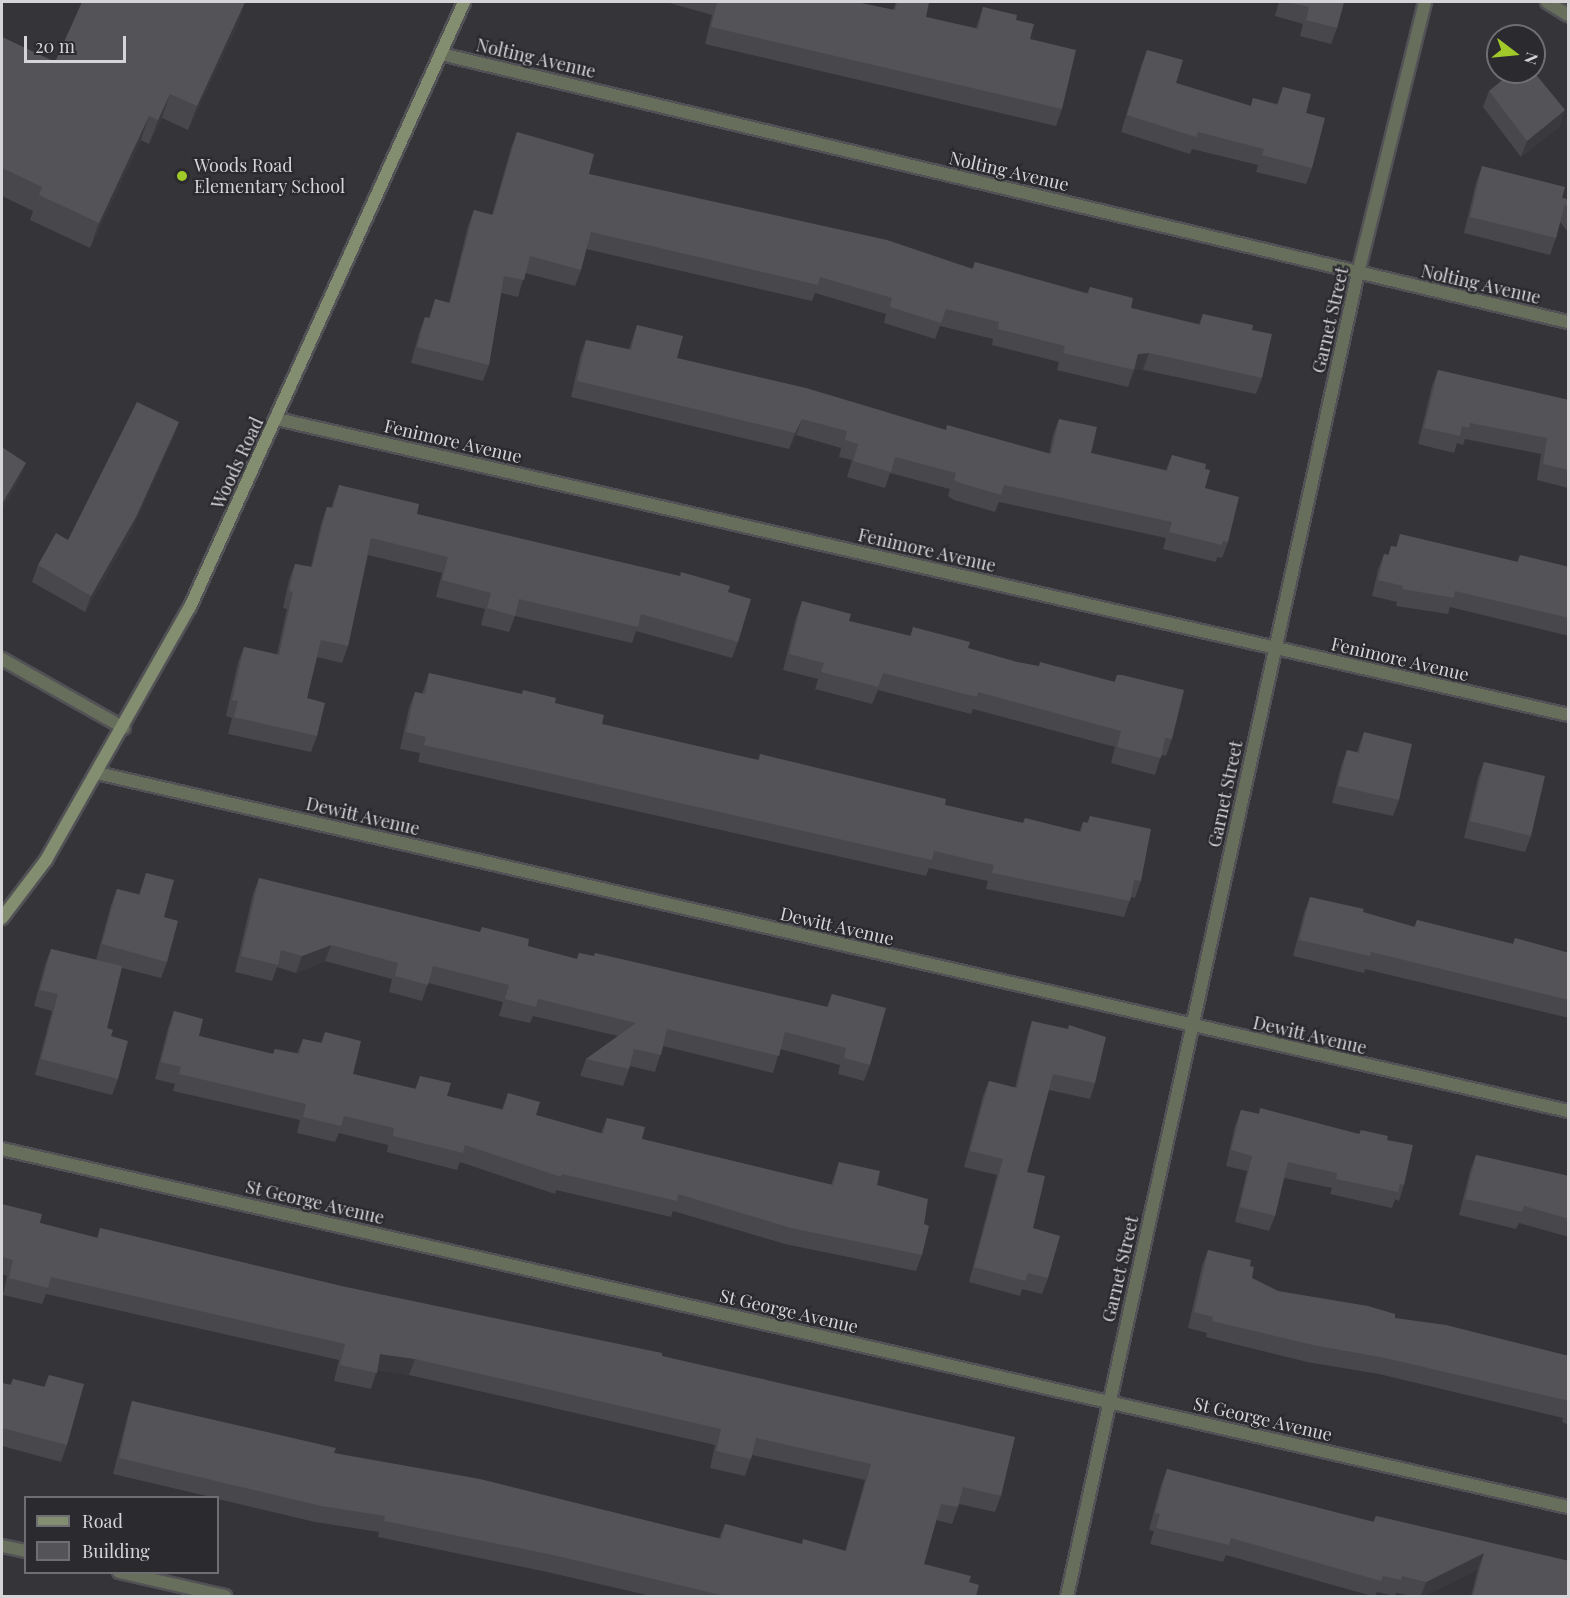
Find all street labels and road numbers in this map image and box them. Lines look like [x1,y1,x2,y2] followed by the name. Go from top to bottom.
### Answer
[474,34,598,82] street label: Nolting Avenue
[947,147,1071,195] street label: Nolting Avenue
[1419,260,1543,308] street label: Nolting Avenue
[1307,265,1353,375] street label: Garnet Street
[206,414,268,512] street label: Woods Road
[382,415,524,467] street label: Fenimore Avenue
[856,524,998,576] street label: Fenimore Avenue
[1329,633,1471,685] street label: Fenimore Avenue
[1203,739,1247,849] street label: Garnet Street
[304,792,422,840] street label: Dewitt Avenue
[778,902,896,950] street label: Dewitt Avenue
[1251,1011,1369,1059] street label: Dewitt Avenue
[243,1175,387,1229] street label: St George Avenue
[1097,1214,1143,1324] street label: Garnet Street
[717,1284,861,1338] street label: St George Avenue
[1191,1392,1335,1446] street label: St George Avenue

